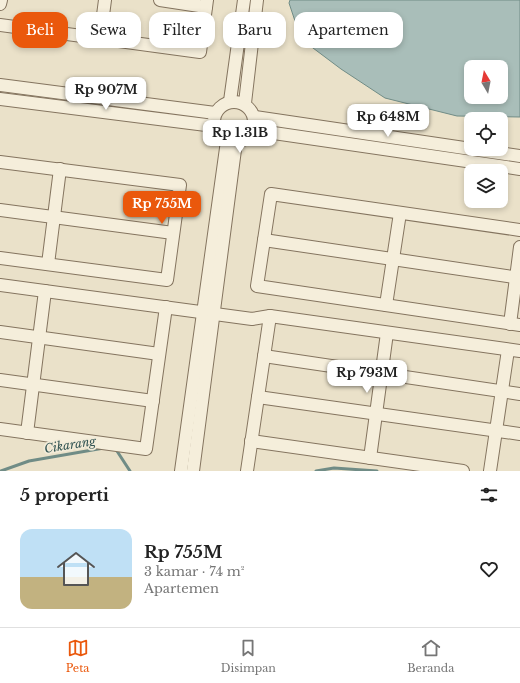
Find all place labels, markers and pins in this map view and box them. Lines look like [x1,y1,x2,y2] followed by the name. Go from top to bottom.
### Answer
[69,77,143,111] pin: Rp 907M
[351,104,425,138] pin: Rp 648M
[199,120,281,154] pin: Rp 1.31B
[125,191,199,225] pin: Rp 755M
[330,360,404,394] pin: Rp 793M

